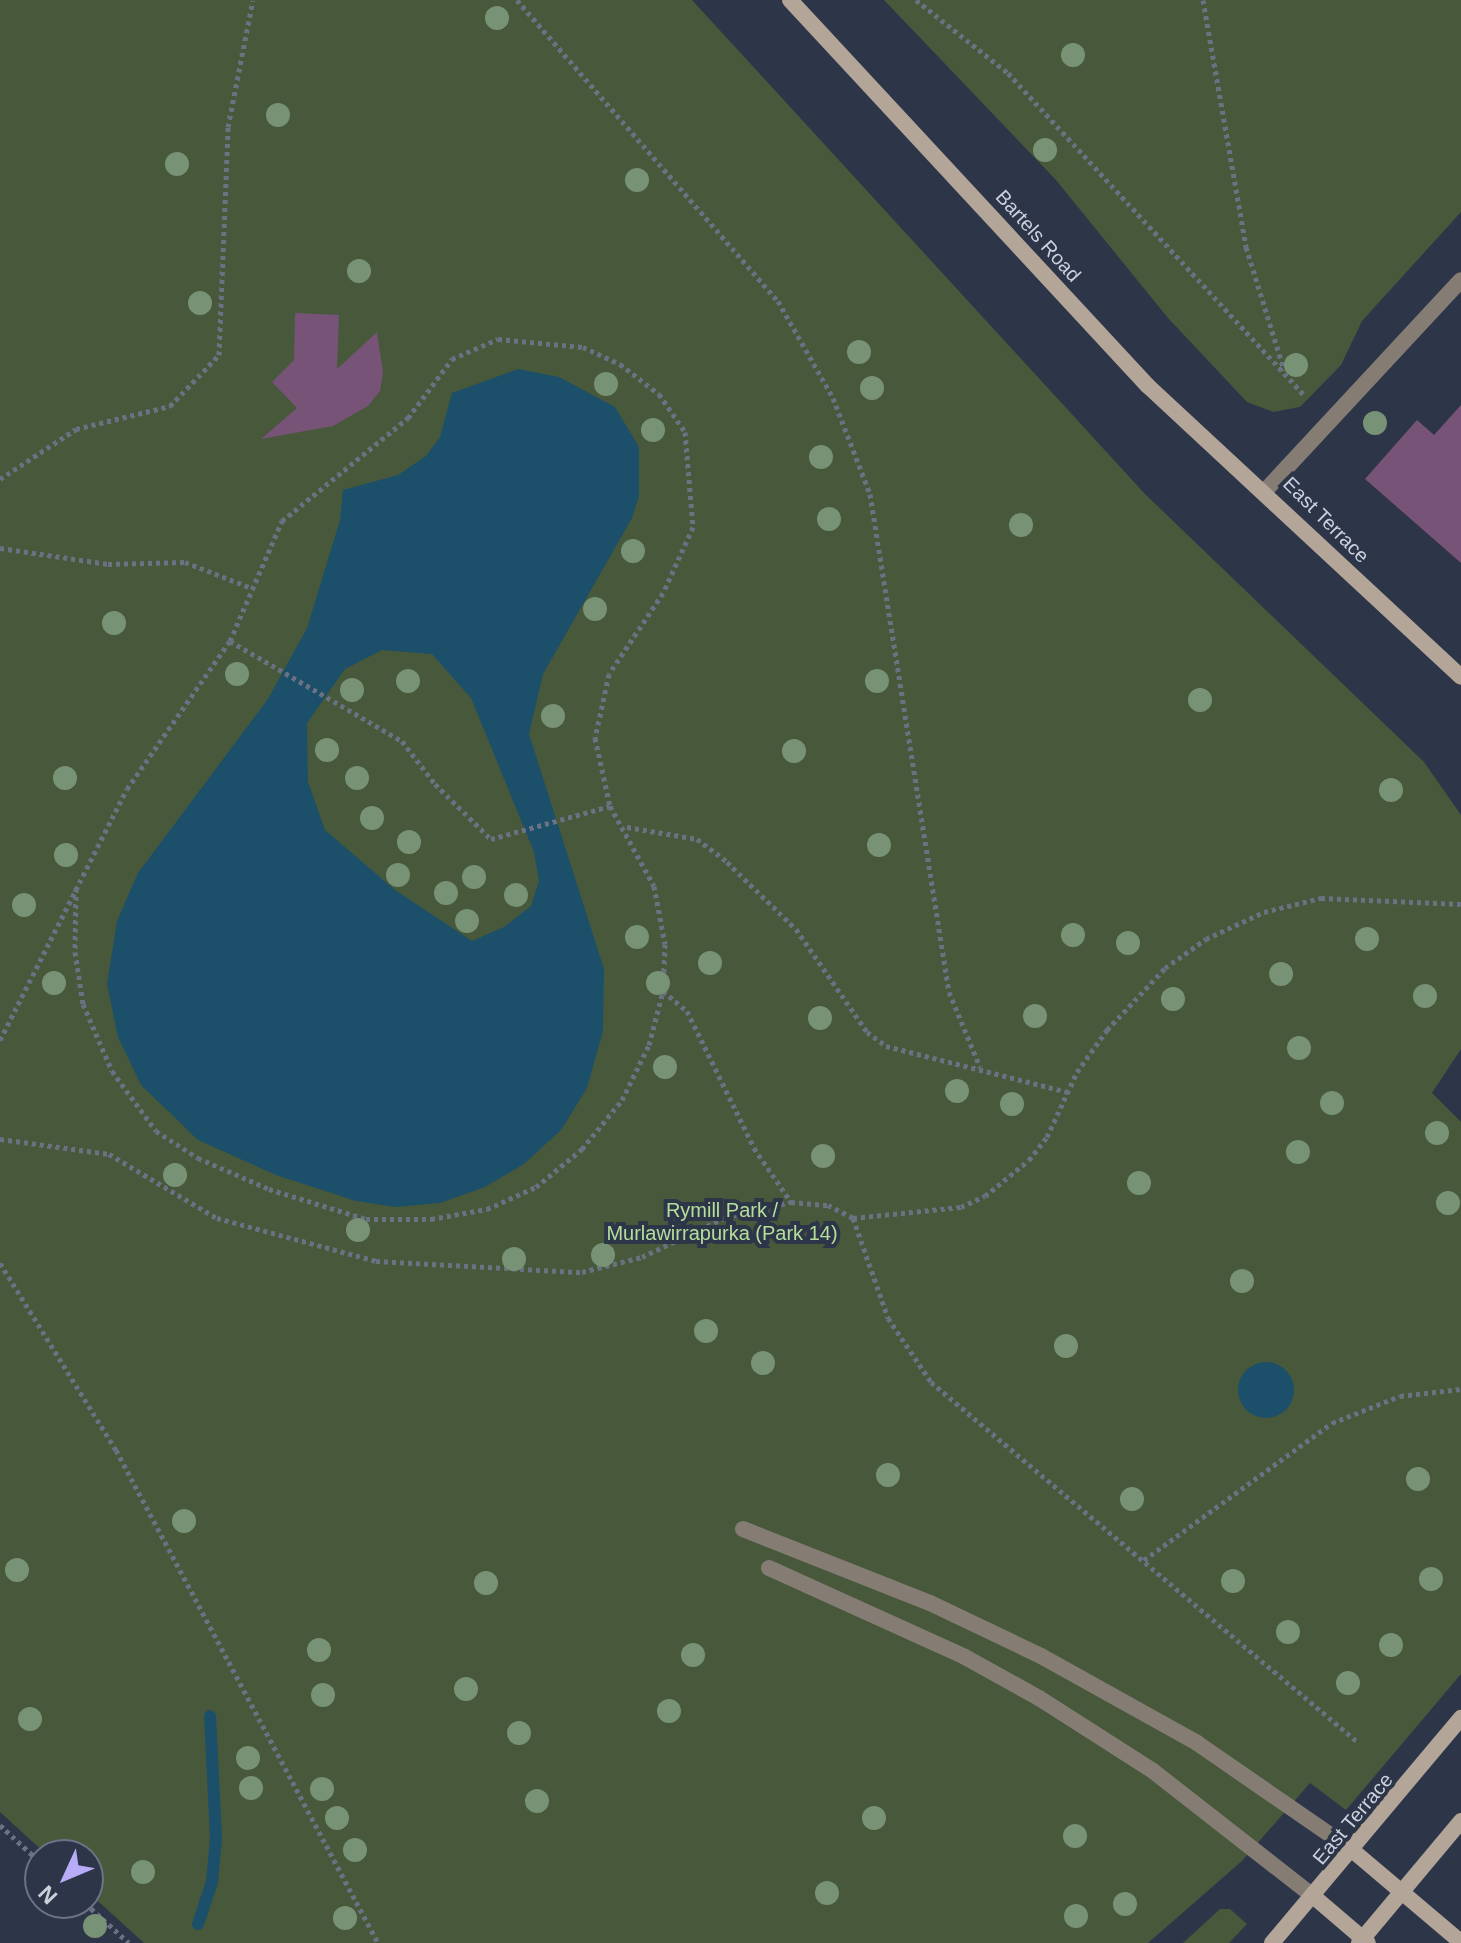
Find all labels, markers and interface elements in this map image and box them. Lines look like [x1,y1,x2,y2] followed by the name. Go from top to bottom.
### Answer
[990,185,1086,287] street label: Bartels Road
[1278,472,1374,568] street label: East Terrace
[606,1198,838,1245] park label: Rymill Park / Murlawirrapurka (Park 14)
[1308,1768,1398,1870] street label: East Terrace
[24,1839,104,1919] north arrow
[33,1880,62,1909] text: N

